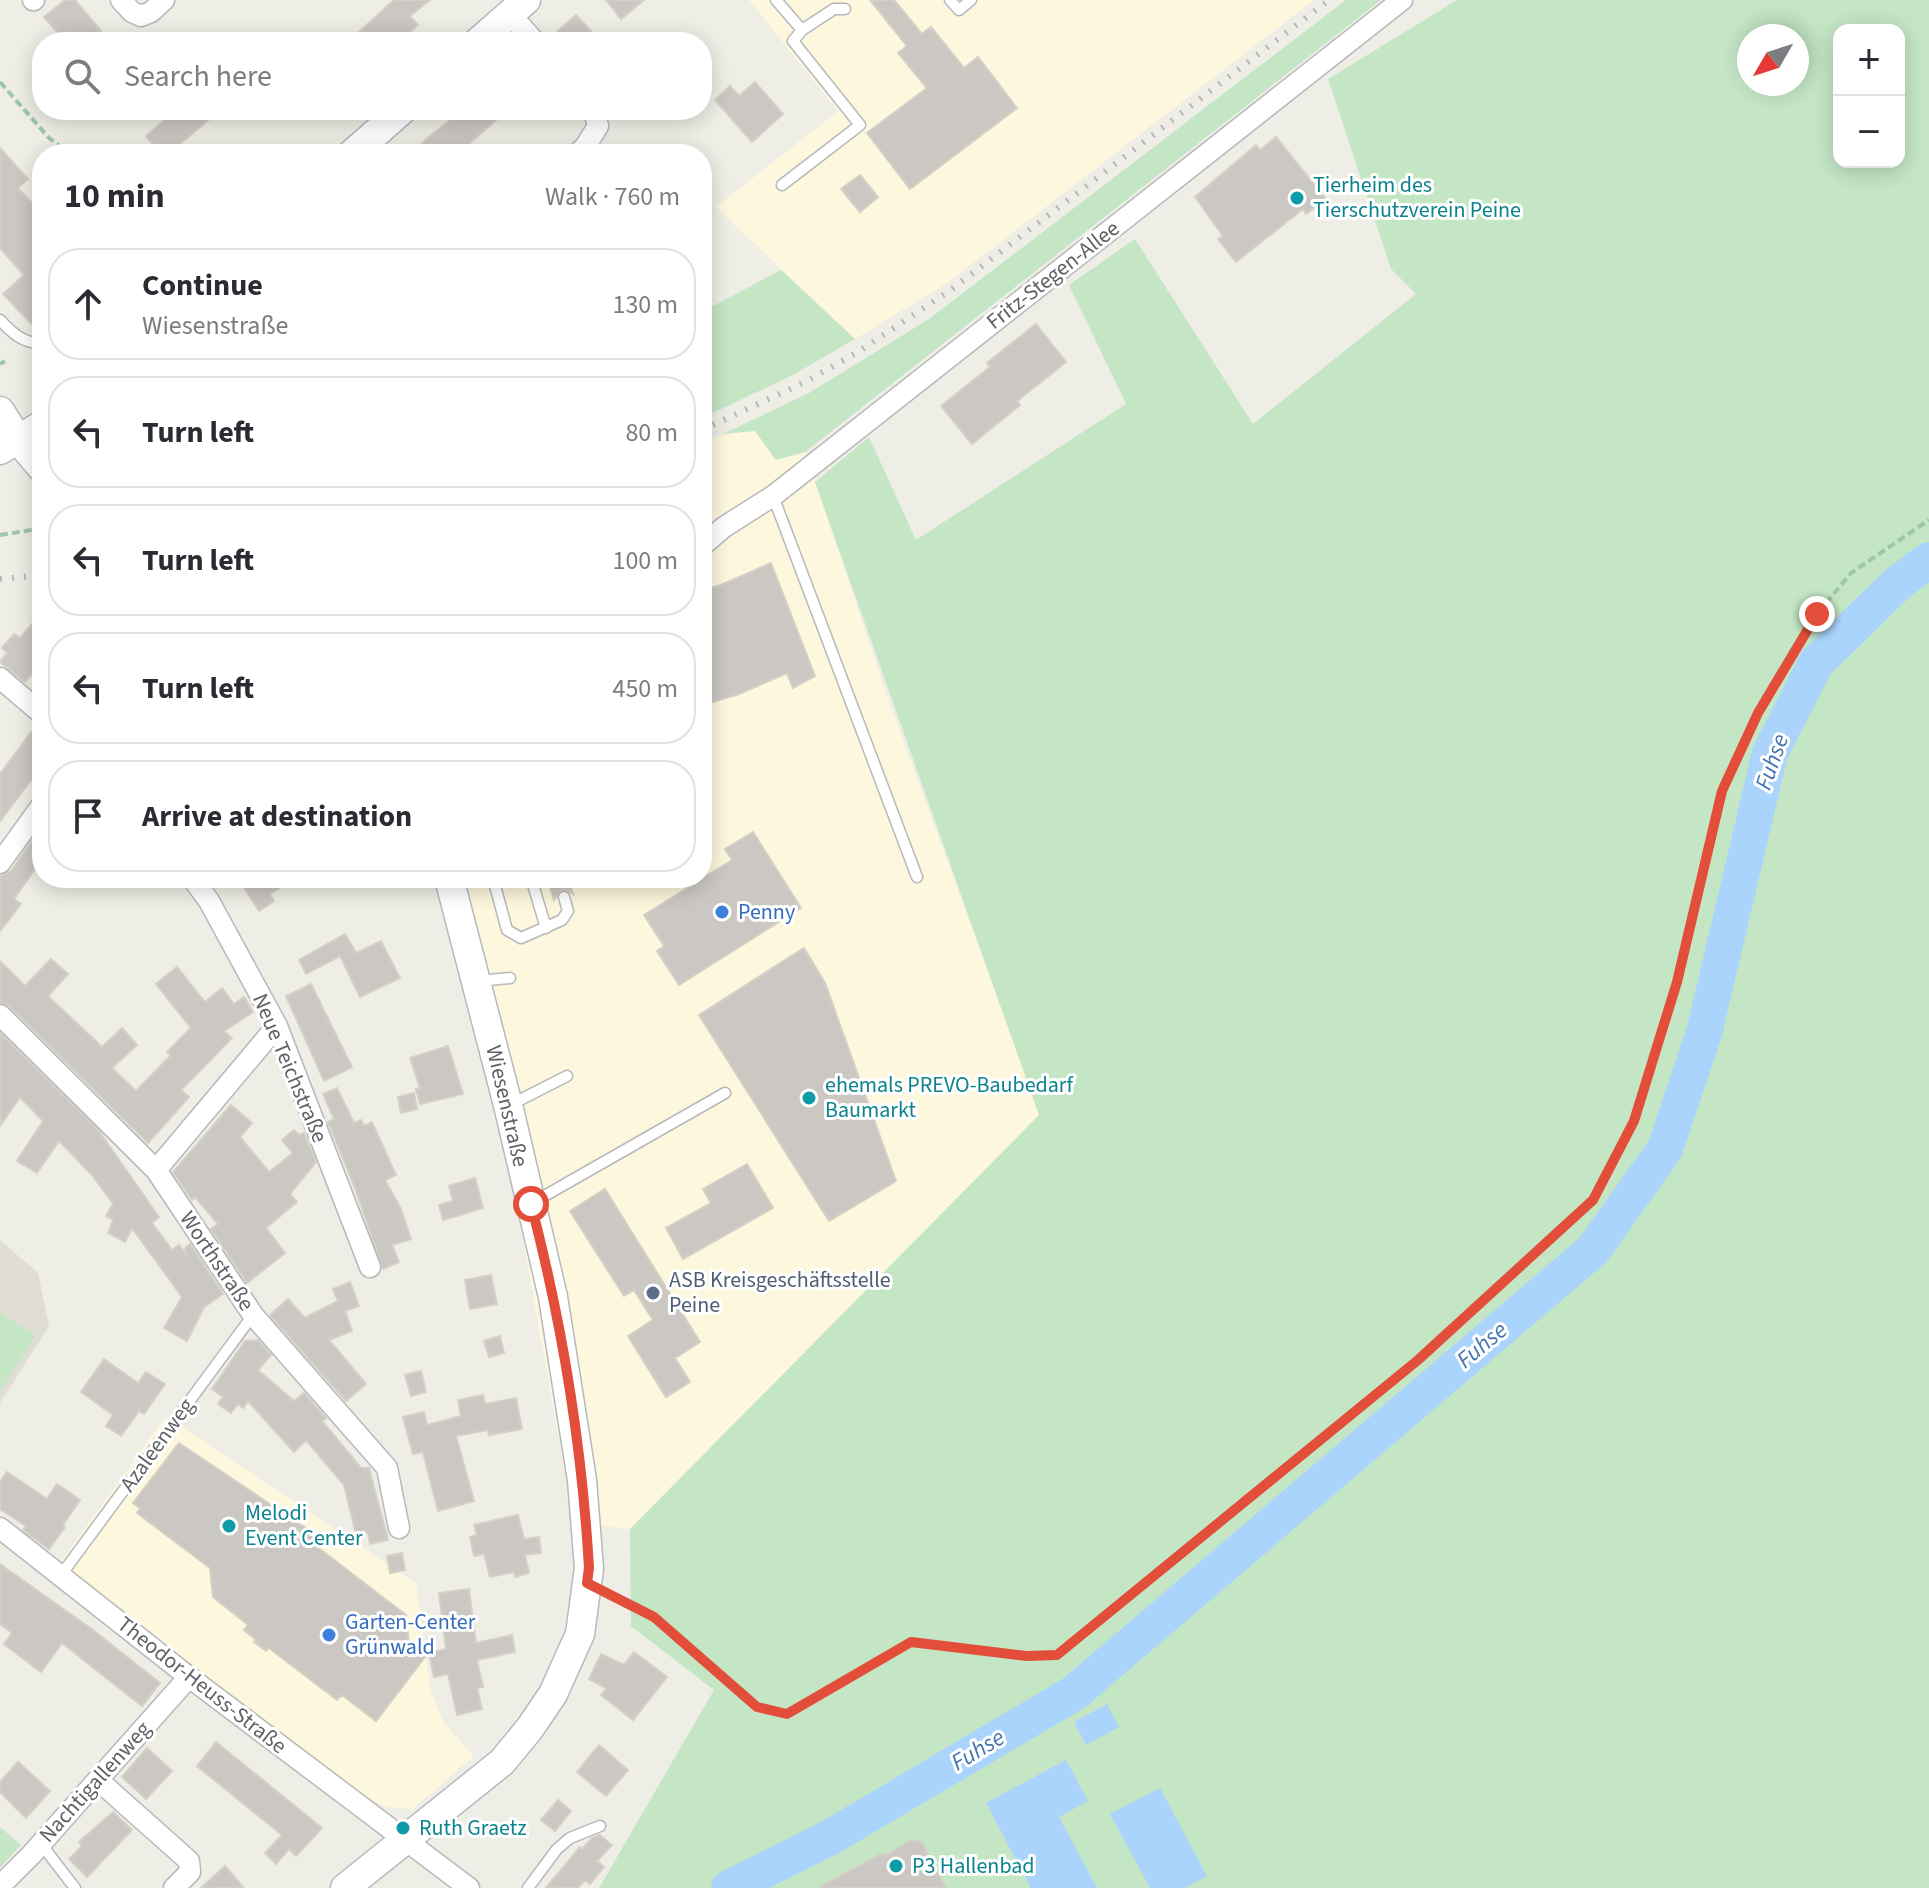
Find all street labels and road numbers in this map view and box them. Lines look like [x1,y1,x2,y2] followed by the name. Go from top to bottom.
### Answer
[980,213,1126,337] street label: Fritz-Stegen-Allee
[244,989,336,1148] street label: Neue Teichstraße
[477,1042,537,1170] street label: Wiesenstraße
[172,1205,262,1317] street label: Worthstraße
[112,1392,202,1498] street label: Azaleenweg
[110,1609,294,1762] street label: Theodor-Heuss-Straße
[32,1714,158,1850] street label: Nachtigallenweg

